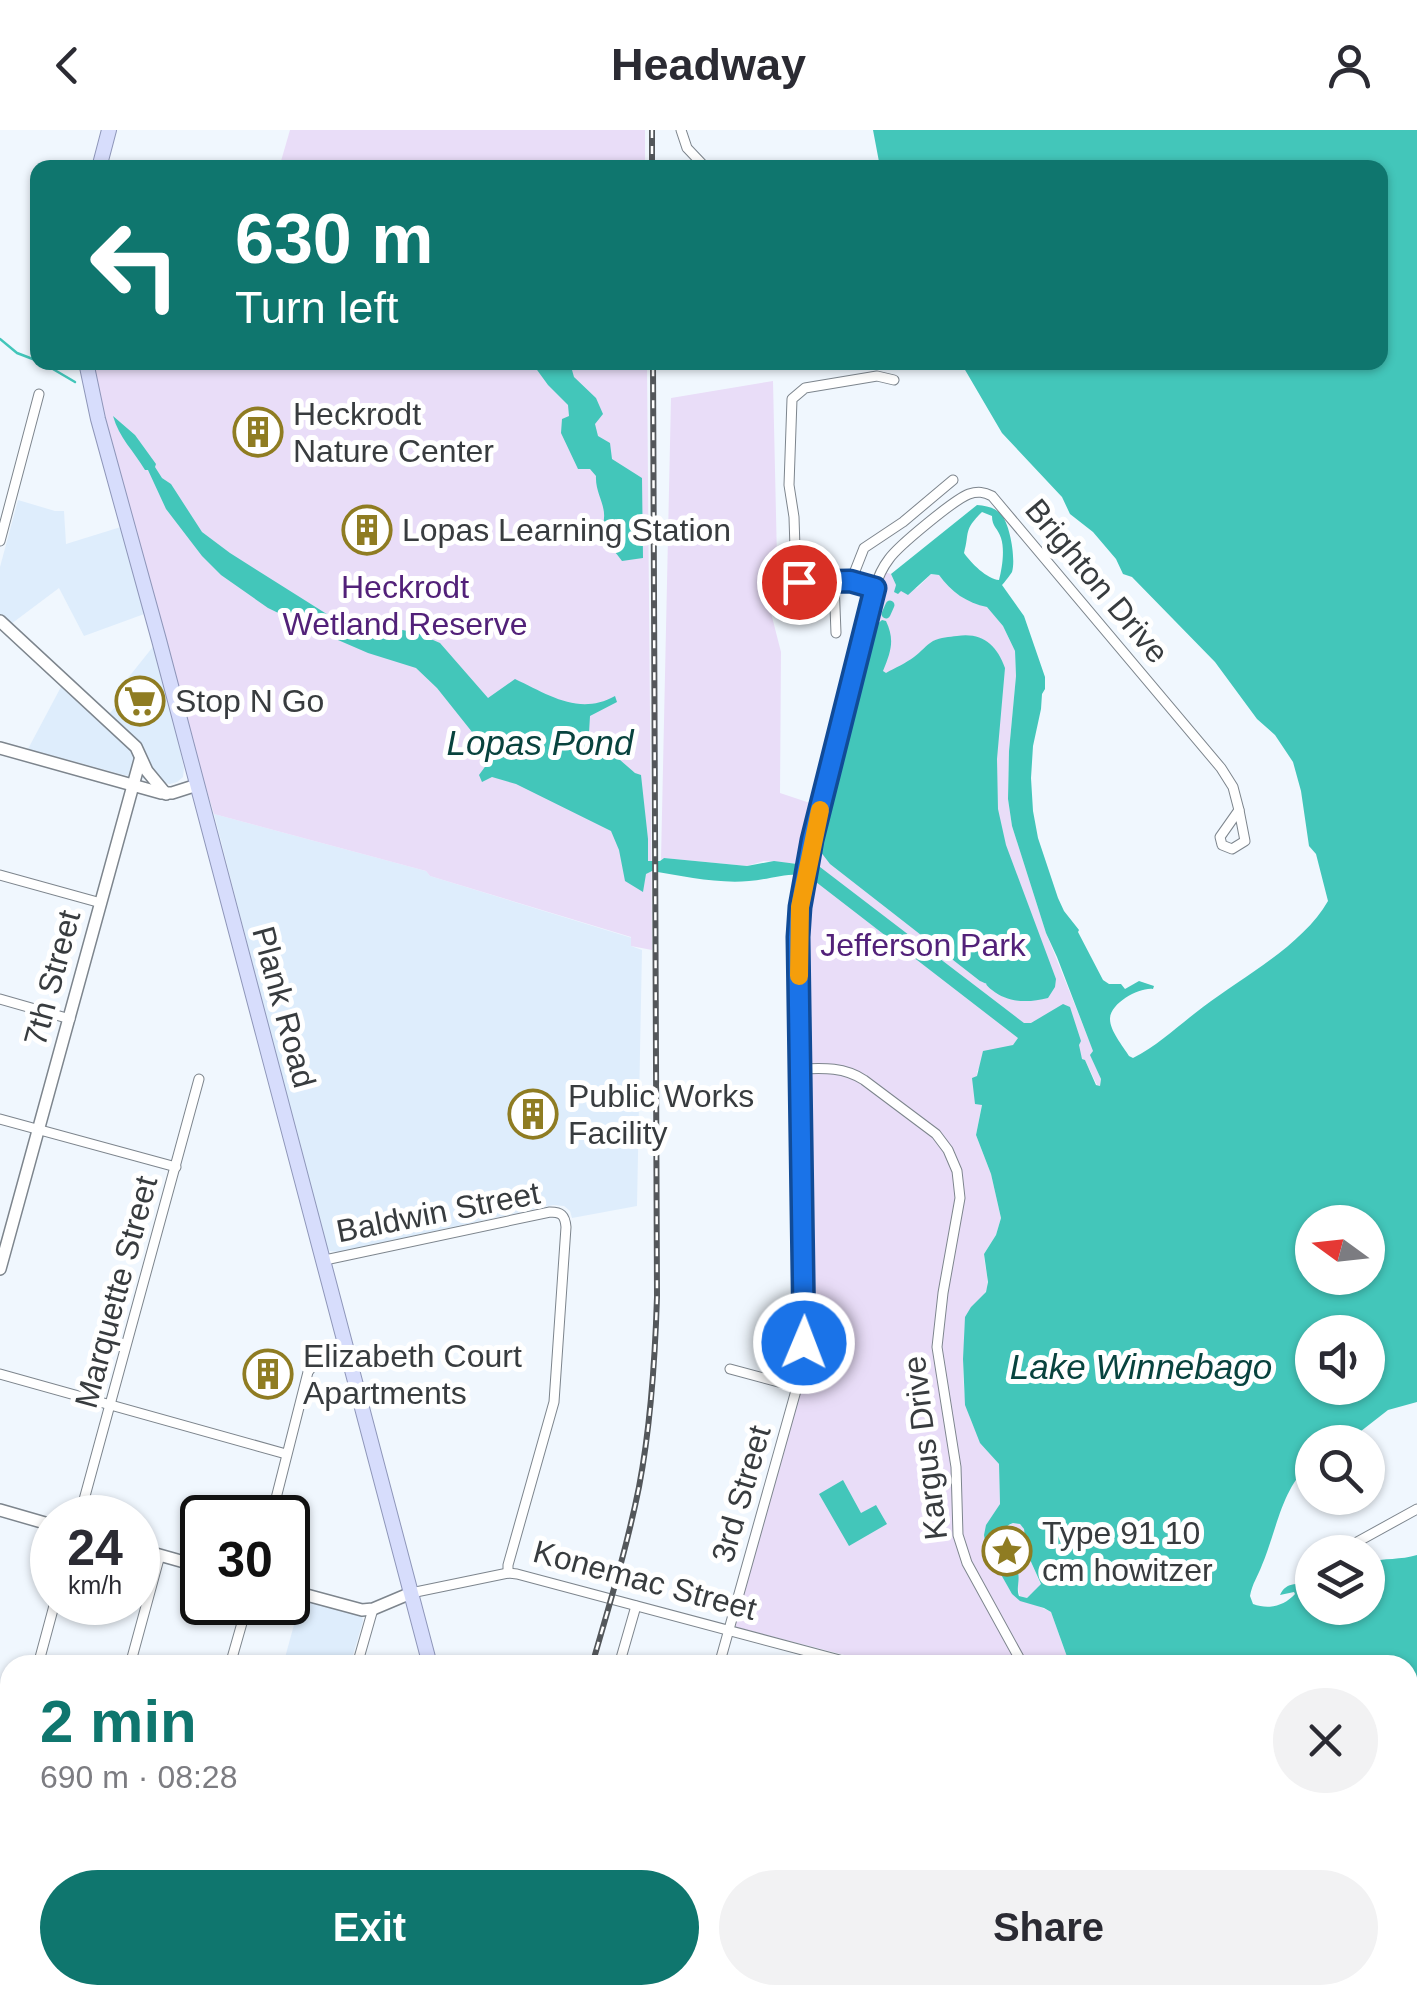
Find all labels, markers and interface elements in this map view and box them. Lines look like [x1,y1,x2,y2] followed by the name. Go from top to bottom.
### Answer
[40,38,95,93] icon: back
[1322,38,1377,93] icon: person
[611,39,806,90] text: Headway
[70,200,200,330] icon: left
[235,200,433,278] text: 630 m
[235,282,398,333] text: Turn left
[293,396,494,469] place label: Heckrodt Nature Center
[232,406,284,458] building icon: Heckrodt Nature Center
[1018,492,1176,670] street label: Brighton Drive
[341,504,393,556] building icon: Lopas Learning Station
[402,512,731,548] place label: Lopas Learning Station
[757,540,842,625] pin
[772,555,827,610] icon: arrive
[283,569,527,642] park label: Heckrodt Wetland Reserve
[114,675,166,727] supermarket icon: Stop N Go
[175,683,324,719] place label: Stop N Go
[447,723,635,762] water label: Lopas Pond
[17,906,87,1050] street label: 7th Street
[245,922,323,1092] street label: Plank Road
[820,927,1027,963] park label: Jefferson Park
[568,1078,754,1151] place label: Public Works Facility
[507,1088,559,1140] building icon: Public Works Facility
[68,1172,164,1412] street label: Marquette Street
[333,1175,543,1249] street label: Baldwin Street
[1295,1205,1385,1295] north arrow
[1295,1205,1385,1625] map controls
[752,1291,856,1395] position arrow
[1295,1315,1385,1405] button: sound
[303,1338,522,1411] place label: Elizabeth Court Apartments
[1010,1347,1272,1386] water label: Lake Winnebago
[242,1348,294,1400] building icon: Elizabeth Court Apartments
[896,1354,954,1542] street label: Kargus Drive
[704,1421,778,1566] street label: 3rd Street
[1295,1425,1385,1515] button: search
[180,1495,310,1625] speed limit sign: 30
[1042,1515,1213,1588] place label: Type 91 10 cm howitzer
[67,1520,123,1576] text: 24
[981,1525,1033,1577] place icon: Type 91 10 cm howitzer
[530,1533,761,1627] street label: Konemac Street
[1295,1535,1385,1625] button: layers
[68,1571,122,1599] text: km/h
[40,1688,197,1755] text: 2 min
[1273,1688,1378,1793] button: close
[40,1759,237,1795] text: 690 m · 08:28
[40,1870,699,1985] button: Exit
[719,1870,1378,1985] button: Share

